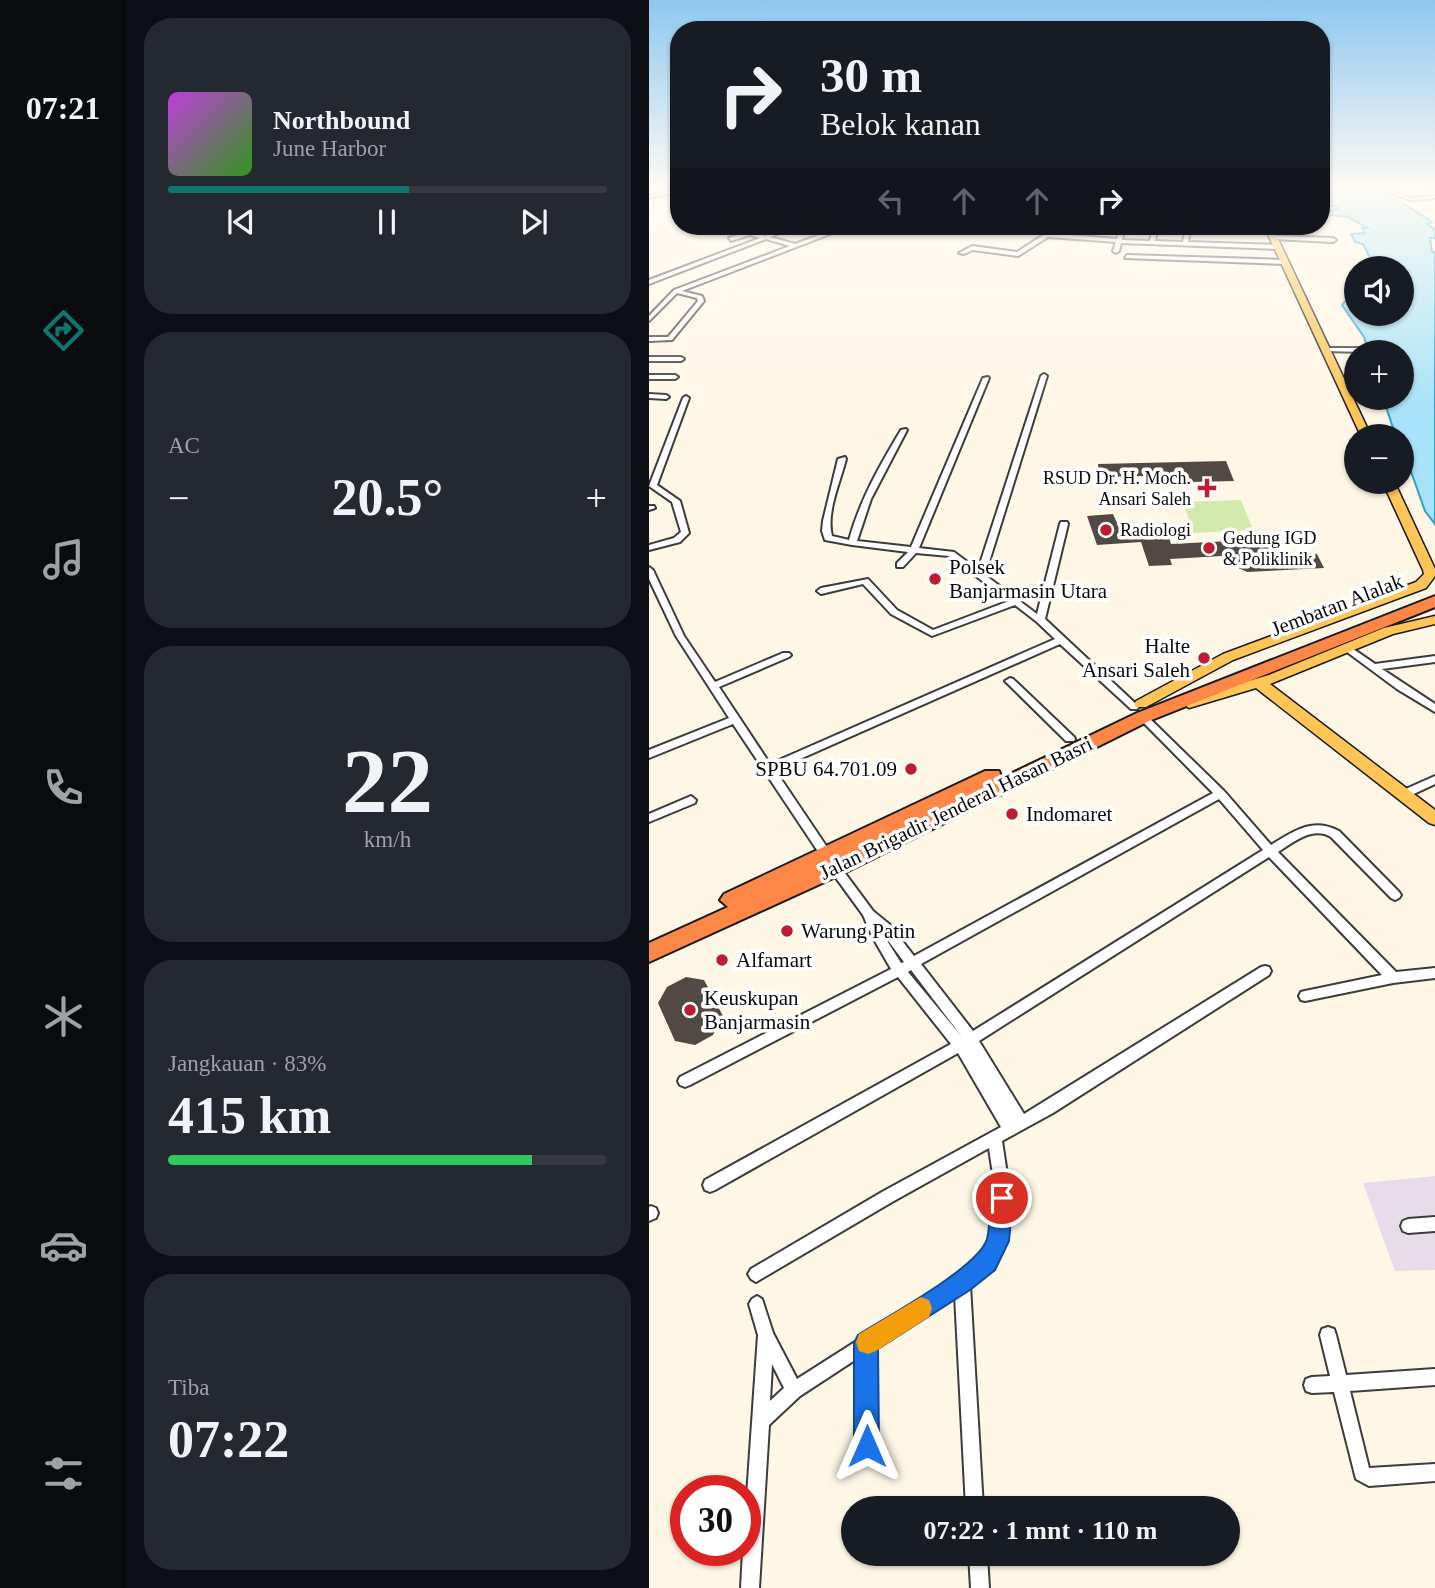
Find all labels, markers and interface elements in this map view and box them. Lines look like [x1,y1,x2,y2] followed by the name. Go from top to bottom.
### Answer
[820,48,922,103] text: 30 m
[705,49,796,140] icon: right
[26,90,100,126] text: 07:21
[273,106,410,135] text: Northbound
[820,106,981,142] text: Belok kanan
[273,136,386,161] text: June Harbor
[872,182,910,220] icon: left
[945,182,983,220] icon: ahead
[1018,182,1056,220] icon: ahead
[1091,182,1129,220] icon: right
[222,203,260,241] icon: previous
[368,203,406,241] icon: pause
[515,203,553,241] icon: next
[1344,256,1414,494] map controls
[1344,256,1414,326] button: sound
[39,306,88,355] icon: directions
[1344,340,1414,410] button: +
[1344,424,1414,494] button: −
[168,433,200,458] text: AC
[1043,468,1191,509] place label: RSUD Dr. H. Moch. Ansari Saleh
[332,469,443,526] text: 20.5°
[168,477,189,519] text: −
[586,477,607,519] text: +
[1197,478,1217,498] marker: RSUD Dr. H. Moch. Ansari Saleh
[1120,520,1191,540] place label: Radiologi
[1098,522,1114,538] marker: Radiologi
[1223,528,1316,569] place label: Gedung IGD & Poliklinik
[39,535,88,584] icon: music
[1201,540,1217,556] marker: Gedung IGD & Poliklinik
[949,555,1108,603] place label: Polsek Banjarmasin Utara
[1268,569,1407,641] street label: Jembatan Alalak
[927,571,943,587] marker: Polsek Banjarmasin Utara
[1082,634,1190,682] place label: Halte Ansari Saleh
[1196,650,1212,666] marker: Halte Ansari Saleh
[342,731,433,832] text: 22
[816,731,1097,885] street label: Jalan Brigadir Jenderal Hasan Basri
[755,757,897,781] place label: SPBU 64.701.09
[903,761,919,777] marker: SPBU 64.701.09
[39,763,88,812] icon: phone
[1026,802,1112,826] place label: Indomaret
[1004,806,1020,822] marker: Indomaret
[364,827,411,852] text: km/h
[801,919,916,943] place label: Warung Patin
[779,923,795,939] marker: Warung Patin
[736,948,812,972] place label: Alfamart
[714,952,730,968] marker: Alfamart
[704,986,811,1034] place label: Keuskupan Banjarmasin
[39,992,88,1041] icon: climate
[682,1002,698,1018] marker: Keuskupan Banjarmasin
[168,1051,326,1076] text: Jangkauan · 83%
[168,1087,331,1144] text: 415 km
[972,1168,1032,1228] pin
[983,1179,1021,1217] icon: arrive
[39,1221,88,1270] icon: car
[168,1375,209,1400] text: Tiba
[830,1409,904,1483] position arrow
[168,1411,289,1468] text: 07:22
[39,1449,88,1498] icon: filters
[670,1475,761,1566] speed limit sign: 30
[924,1516,1158,1545] text: 07:22 · 1 mnt · 110 m

